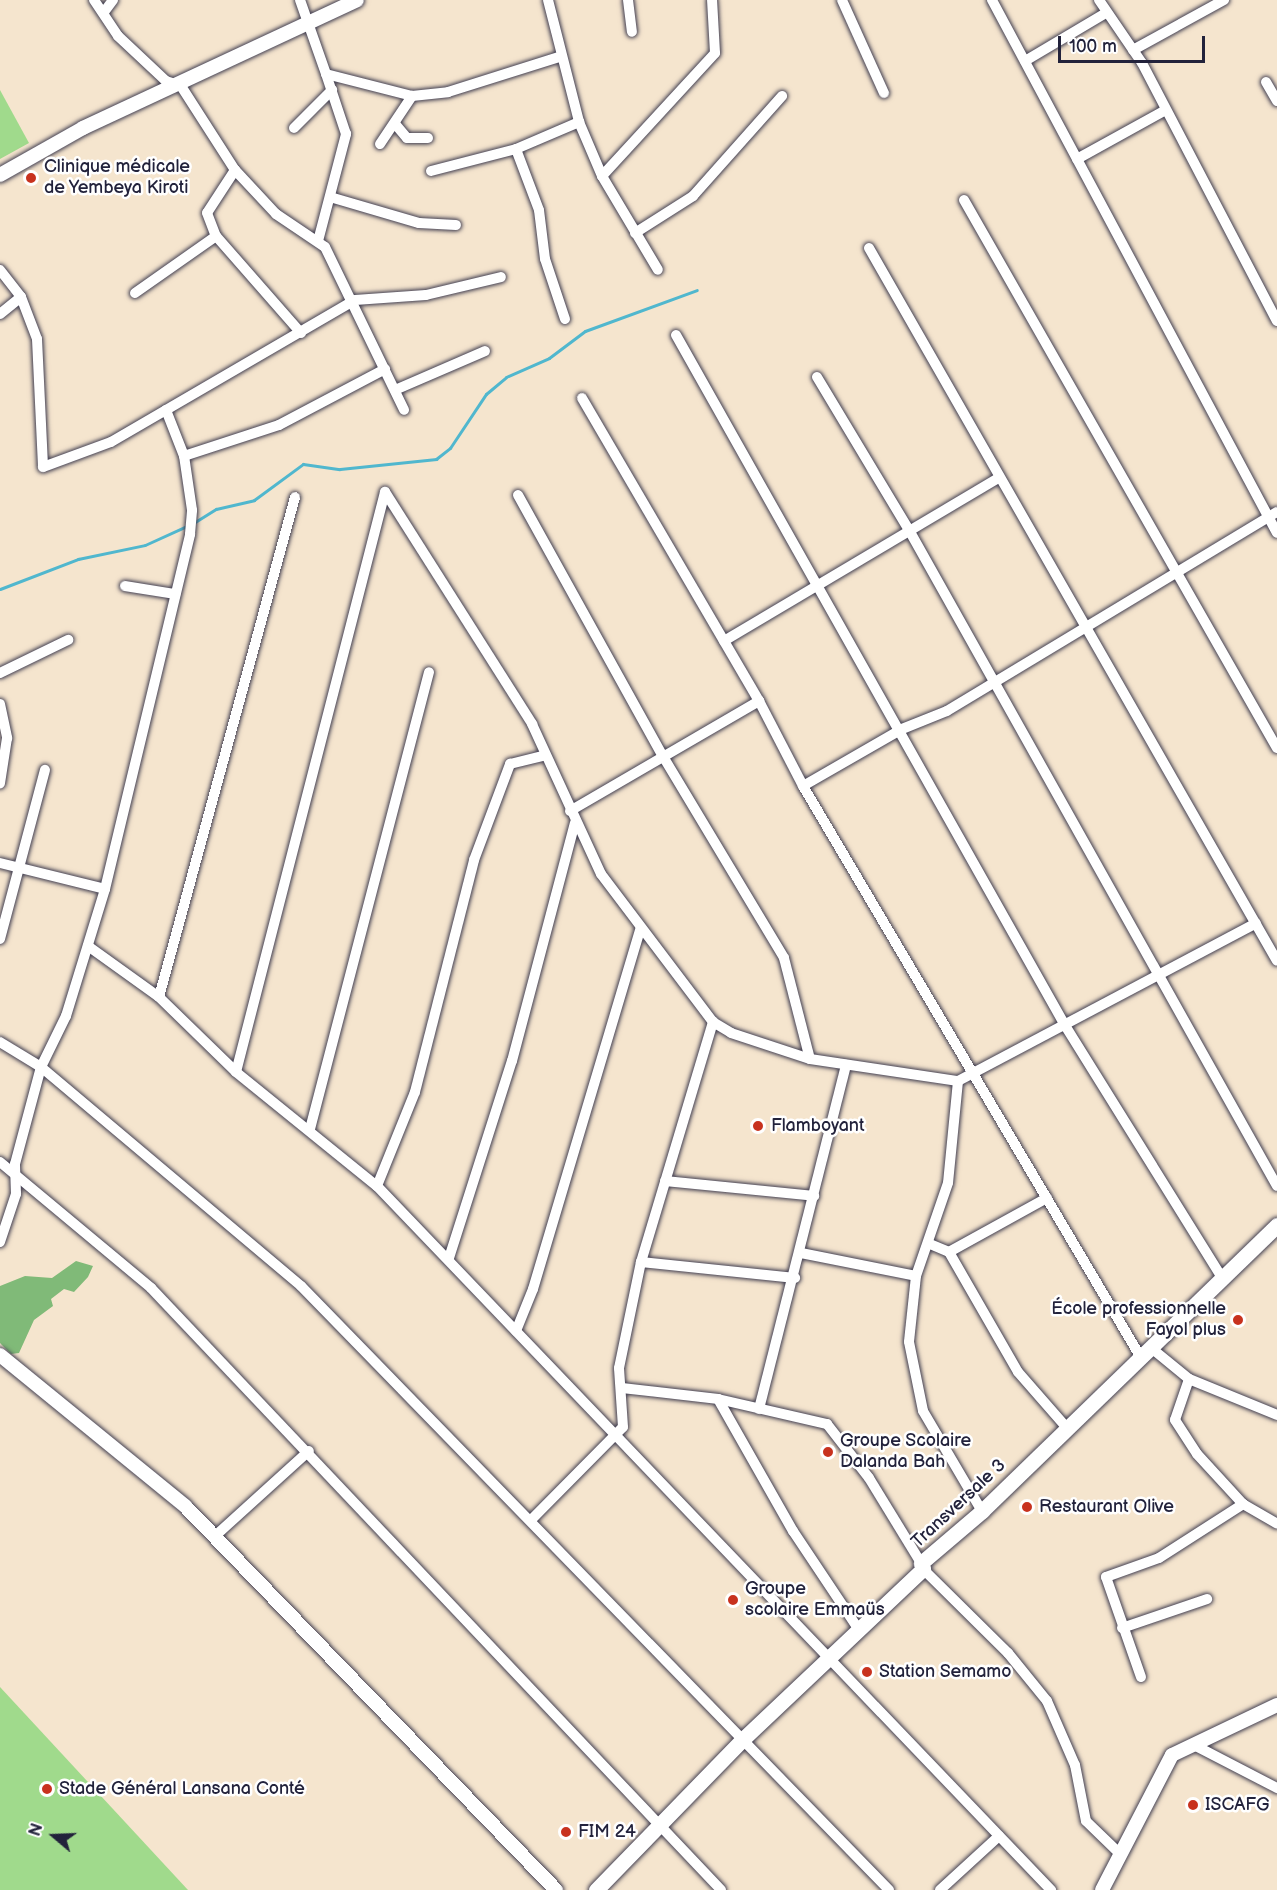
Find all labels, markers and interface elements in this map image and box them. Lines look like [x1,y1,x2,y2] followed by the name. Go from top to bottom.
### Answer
[1061,24,1208,62] scale bar
[1069,36,1117,57] text: 100 m
[44,157,190,200] place label: Clinique médicale de Yembeya Kiroti
[22,169,40,187] marker: Clinique médicale de Yembeya Kiroti
[771,1115,864,1137] place label: Flamboyant
[749,1117,767,1135] marker: Flamboyant
[1051,1299,1226,1342] place label: École professionnelle Fayol plus
[1231,1313,1245,1327] marker: École professionnelle Fayol plus
[840,1431,971,1474] place label: Groupe Scolaire Dalanda Bah
[821,1445,835,1459] marker: Groupe Scolaire Dalanda Bah
[908,1455,1010,1553] street label: Transversale 3
[1039,1496,1174,1518] place label: Restaurant Olive
[1020,1500,1034,1514] marker: Restaurant Olive
[745,1579,885,1622] place label: Groupe scolaire Emmaüs
[726,1593,740,1607] marker: Groupe scolaire Emmaüs
[879,1661,1012,1683] place label: Station Semamo
[860,1665,874,1679] marker: Station Semamo
[59,1778,305,1800] place label: Stade Général Lansana Conté
[40,1782,54,1796] marker: Stade Général Lansana Conté
[1205,1794,1269,1816] place label: ISCAFG
[1186,1798,1200,1812] marker: ISCAFG
[24,1806,84,1866] north arrow
[26,1821,47,1839] text: N
[578,1821,636,1843] place label: FIM 24
[559,1825,573,1839] marker: FIM 24

